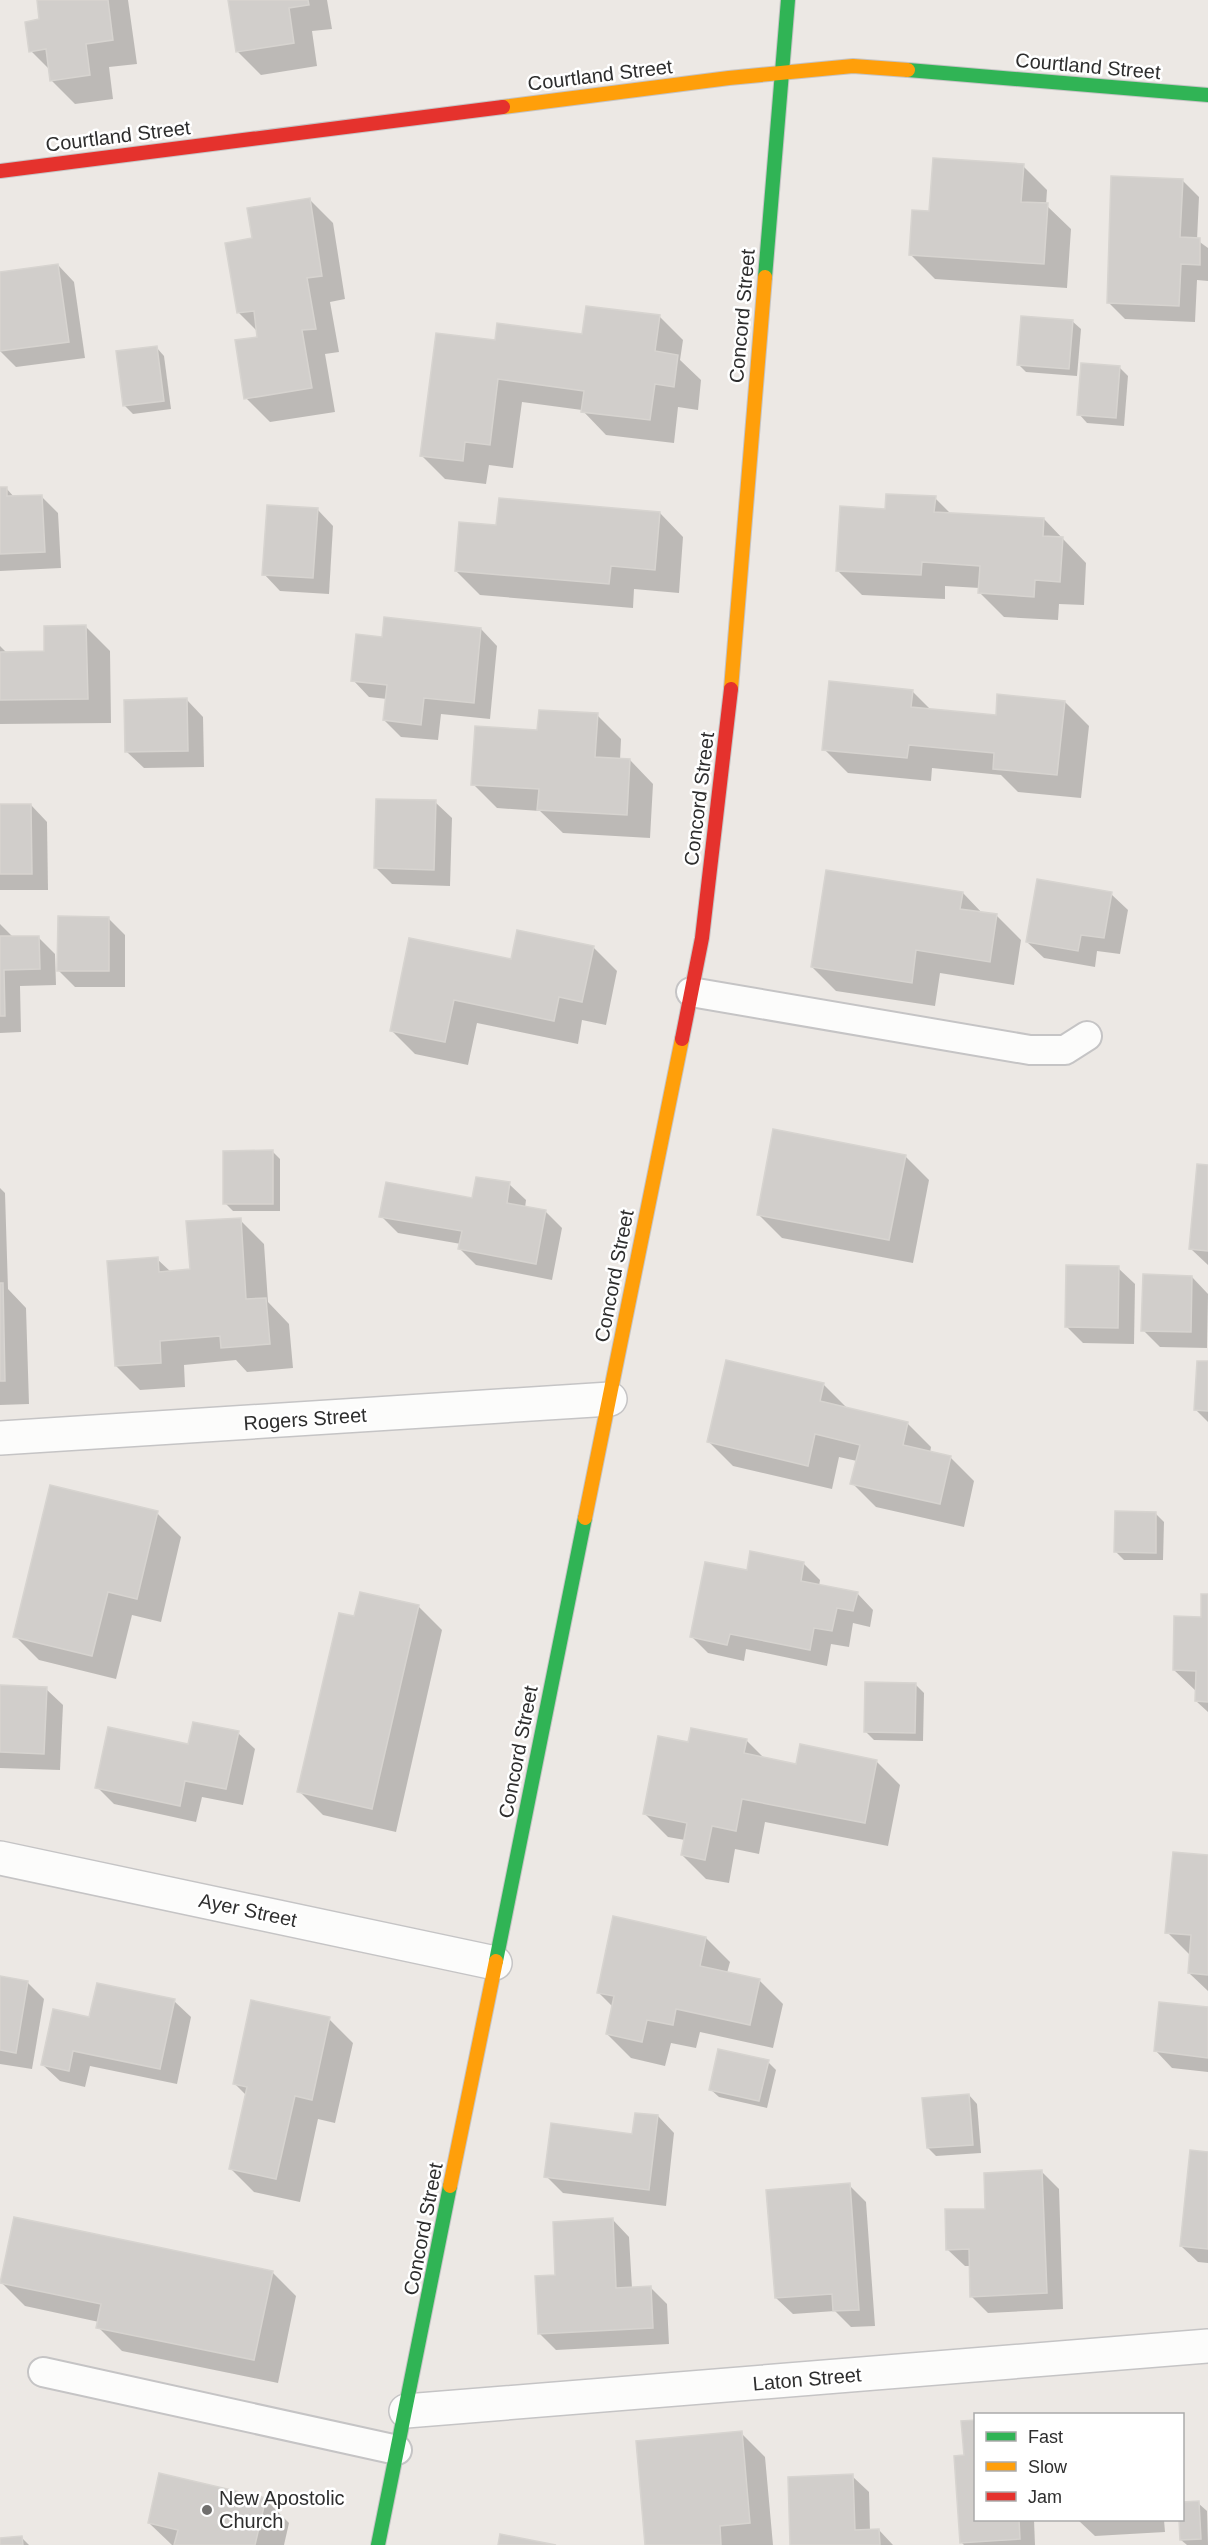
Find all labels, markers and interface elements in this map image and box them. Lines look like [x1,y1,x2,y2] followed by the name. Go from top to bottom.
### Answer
[1014,49,1162,83] street label: Courtland Street
[526,55,674,95] street label: Courtland Street
[44,116,192,156] street label: Courtland Street
[725,248,759,384] street label: Concord Street
[680,730,718,867] street label: Concord Street
[590,1207,638,1344] street label: Concord Street
[243,1404,368,1434] street label: Rogers Street
[494,1683,542,1820] street label: Concord Street
[197,1889,299,1931] street label: Ayer Street
[399,2160,447,2297] street label: Concord Street
[752,2363,863,2395] street label: Laton Street
[974,2413,1184,2521] legend
[1028,2427,1063,2447] text: Fast
[1028,2457,1068,2477] text: Slow
[219,2487,345,2532] place label: New Apostolic Church
[1028,2487,1062,2507] text: Jam
[200,2503,214,2517] marker: New Apostolic Church

